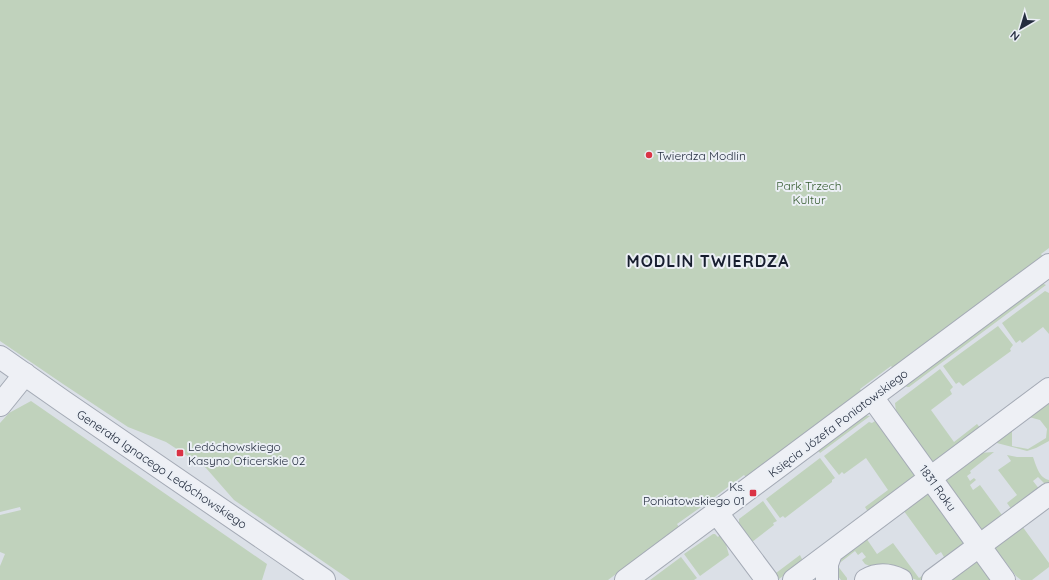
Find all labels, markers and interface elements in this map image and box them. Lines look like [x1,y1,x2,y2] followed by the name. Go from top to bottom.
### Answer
[1001,8,1041,48] north arrow
[1007,28,1022,44] text: N
[657,148,746,163] place label: Twierdza Modlin
[644,150,654,160] marker: Twierdza Modlin
[776,178,842,207] park label: Park Trzech Kultur
[627,251,789,271] district label: MODLIN TWIERDZA
[765,366,911,480] street label: Księcia Józefa Poniatowskiego
[74,406,250,532] street label: Generała Ignacego Ledóchowskiego
[188,439,306,468] place label: Ledóchowskiego Kasyno Oficerskie 02
[175,448,185,458] marker: Ledóchowskiego Kasyno Oficerskie 02
[916,462,960,514] street label: 1831 Roku
[643,479,745,508] place label: Ks. Poniatowskiego 01
[748,488,758,498] marker: Ks. Poniatowskiego 01

